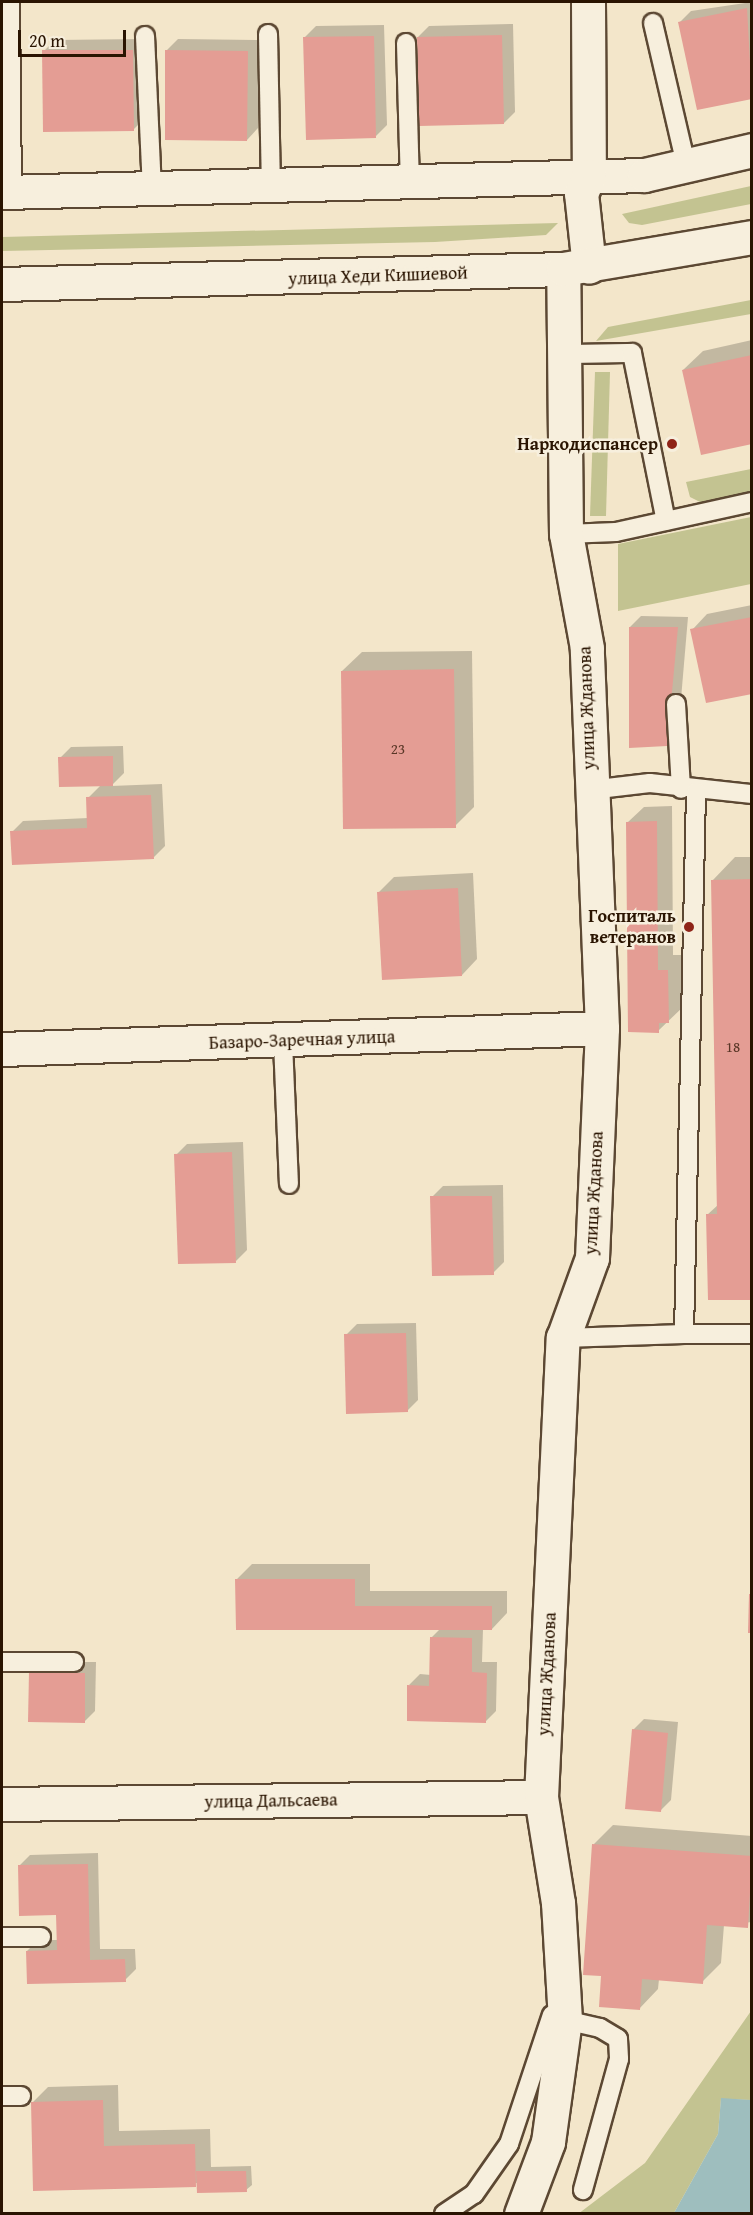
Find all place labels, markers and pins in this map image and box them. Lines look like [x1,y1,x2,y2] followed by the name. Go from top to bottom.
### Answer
[517,433,658,455] place label: Наркодиспансер
[663,435,681,453] marker: Наркодиспансер
[588,906,676,948] place label: Госпиталь ветеранов
[680,918,698,936] marker: Госпиталь ветеранов

